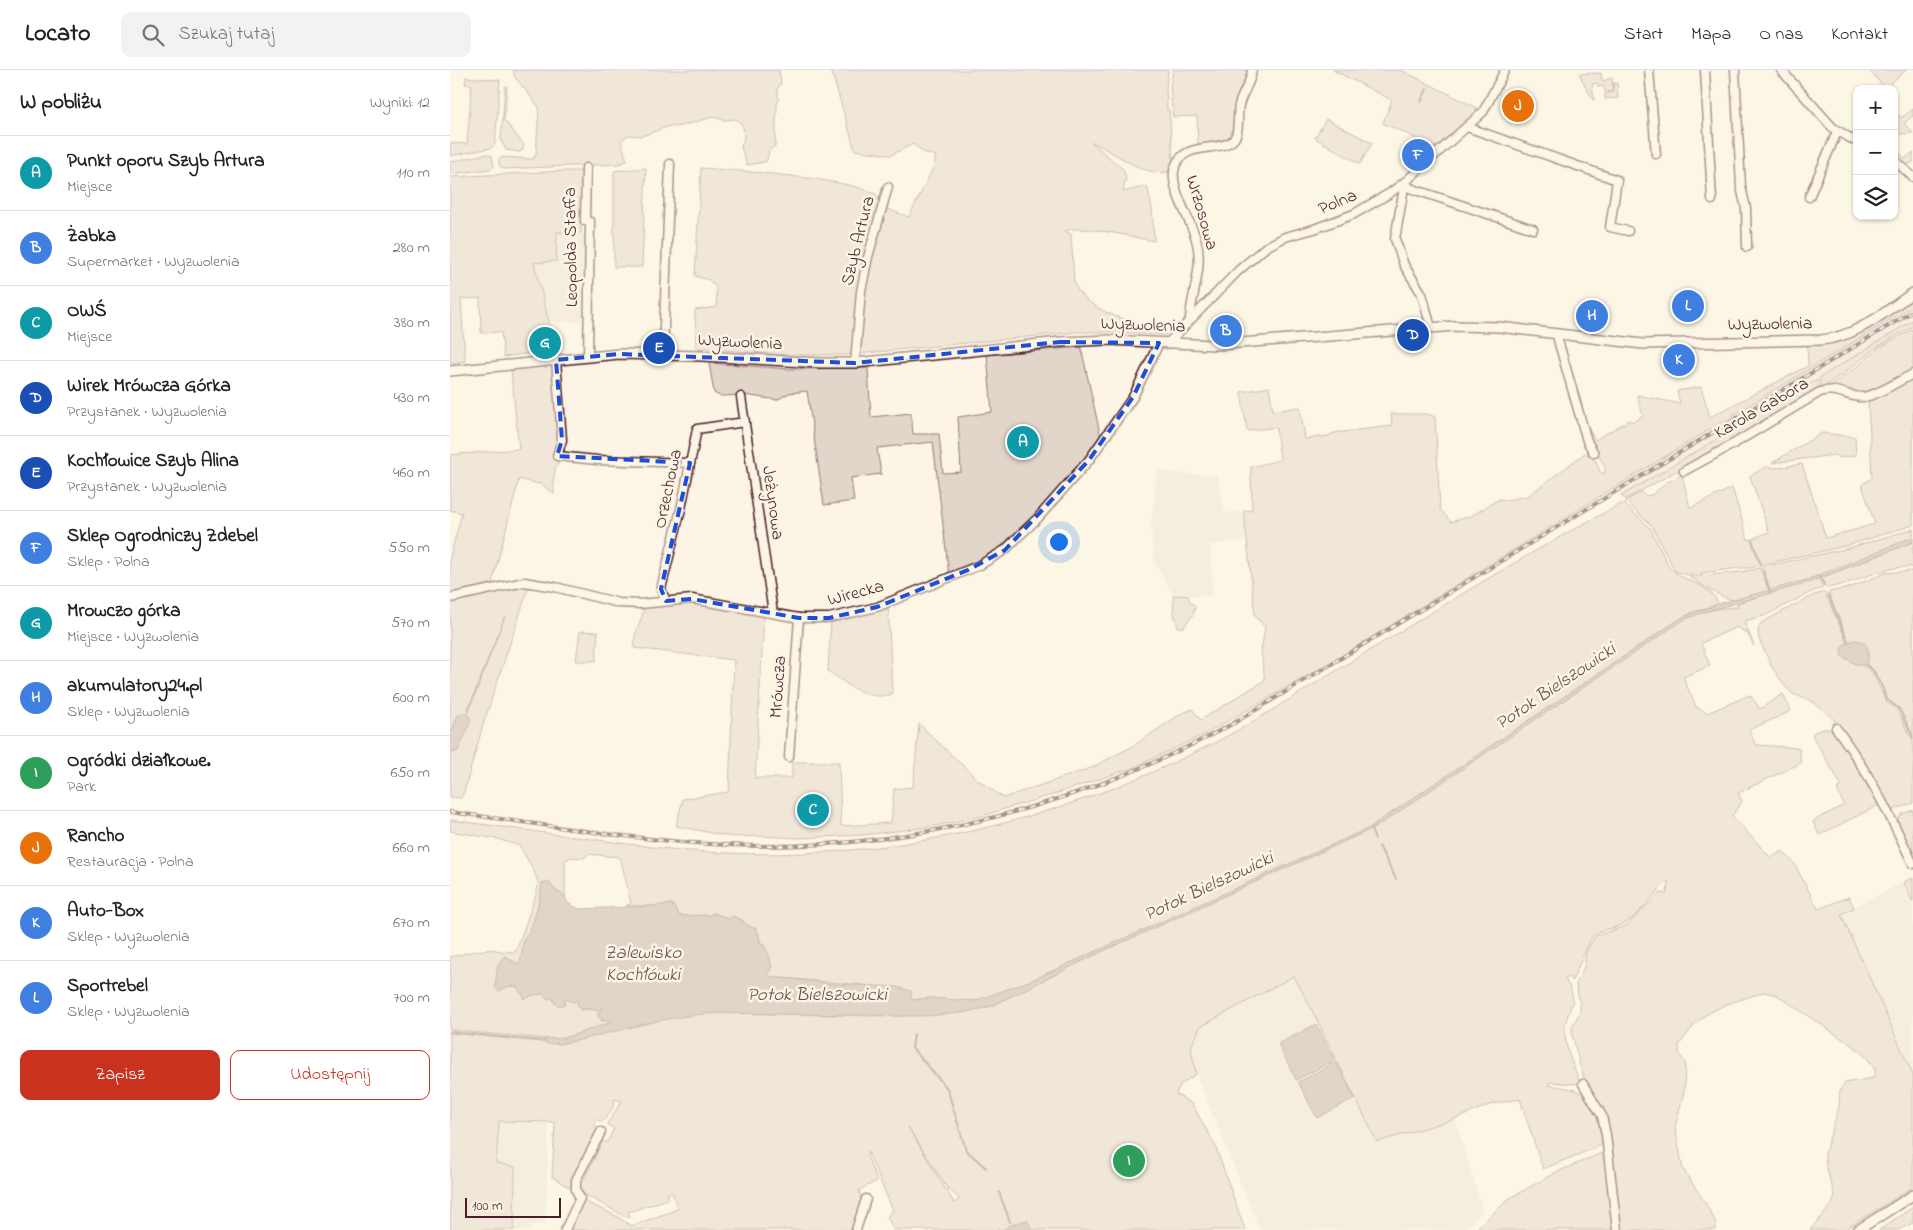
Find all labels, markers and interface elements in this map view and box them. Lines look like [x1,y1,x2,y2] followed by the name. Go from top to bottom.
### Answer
[121,12,471,57] search box
[25,17,91,52] text: Locato
[139,21,167,49] icon: search
[179,21,274,48] text: Szukaj tutaj
[1624,22,1663,48] text: Start
[1691,22,1731,48] text: Mapa
[1759,22,1803,48] text: O nas
[1831,22,1888,48] text: Kontakt
[1853,85,1898,220] map controls
[1853,85,1898,130] button: +
[1502,87,1534,125] pin: J
[20,88,102,118] text: W pobliżu
[370,91,430,115] text: Wyniki: 12
[1853,130,1898,175] button: −
[1402,136,1434,174] pin: F
[67,148,265,175] text: Punkt oporu Szyb Artura
[31,161,41,185] text: A
[396,161,430,185] text: 110 m
[1178,173,1224,253] street label: Wrzosowa
[67,175,112,199] text: Miejsce
[1853,175,1898,220] button: layers
[1315,183,1361,223] street label: Polna
[558,187,586,307] street label: Leopolda Staffa
[835,194,883,288] street label: Szyb Artura
[67,223,116,250] text: Żabka
[31,236,41,260] text: B
[393,236,430,260] text: 280 m
[67,250,240,274] text: Supermarket · Wyzwolenia
[1672,287,1704,325] pin: L
[1576,297,1608,335] pin: H
[67,298,106,325] text: OWŚ
[32,311,40,335] text: C
[394,311,430,335] text: 380 m
[1727,311,1813,339] street label: Wyzwolenia
[1100,312,1186,340] street label: Wyzwolenia
[1210,312,1242,350] pin: B
[1397,316,1429,354] pin: D
[529,324,561,362] pin: G
[67,325,112,349] text: Miejsce
[697,328,783,358] street label: Wyzwolenia
[643,329,675,367] pin: E
[1663,341,1695,379] pin: K
[1710,371,1814,447] street label: Karola Gabora
[67,373,231,400] text: Wirek Mrówcza Górka
[30,386,42,410] text: D
[393,386,430,410] text: 430 m
[67,400,227,424] text: Przystanek · Wyzwolenia
[1007,423,1039,461] pin: A
[648,447,690,531] street label: Orzechowa
[67,448,239,475] text: Kochłowice Szyb Alina
[31,461,41,485] text: E
[393,461,430,485] text: 460 m
[754,464,790,542] street label: Jeżynowa
[67,475,227,499] text: Przystanek · Wyzwolenia
[67,523,258,550] text: Sklep Ogrodniczy Zdebel
[1046,529,1072,555] your location
[31,536,41,560] text: F
[388,536,430,560] text: 550 m
[67,550,150,574] text: Sklep · Polna
[825,574,887,614] street label: Wirecka
[67,598,181,625] text: Mrowczo górka
[31,611,41,635] text: G
[391,611,430,635] text: 570 m
[67,625,199,649] text: Miejsce · Wyzwolenia
[1490,636,1623,737] water label: Potok Bielszowicki
[764,655,794,719] street label: Mrówcza
[67,673,202,700] text: akumulatory24.pl
[31,686,41,710] text: H
[393,686,430,710] text: 600 m
[67,700,190,724] text: Sklep · Wyzwolenia
[67,748,211,775] text: Ogródki działkowe.
[34,761,38,785] text: I
[390,761,430,785] text: 650 m
[67,775,96,799] text: Park
[797,791,829,829] pin: C
[67,823,124,850] text: Rancho
[32,836,40,860] text: J
[393,836,430,860] text: 660 m
[1140,845,1280,929] water label: Potok Bielszowicki
[67,850,194,874] text: Restauracja · Polna
[67,898,144,925] text: Auto-Box
[32,911,40,935] text: K
[393,911,430,935] text: 670 m
[67,925,190,949] text: Sklep · Wyzwolenia
[605,940,682,989] water label: Zalewisko Kochłówki
[67,973,148,1000] text: Sportrebel
[747,982,889,1009] water label: Potok Bielszowicki
[33,986,39,1010] text: L
[393,986,430,1010] text: 700 m
[67,1000,190,1024] text: Sklep · Wyzwolenia
[20,1050,220,1100] button: Zapisz
[230,1050,430,1100] button: Udostępnij
[1113,1142,1145,1180] pin: I
[465,1195,561,1218] scale bar
[472,1196,503,1217] text: 100 m

